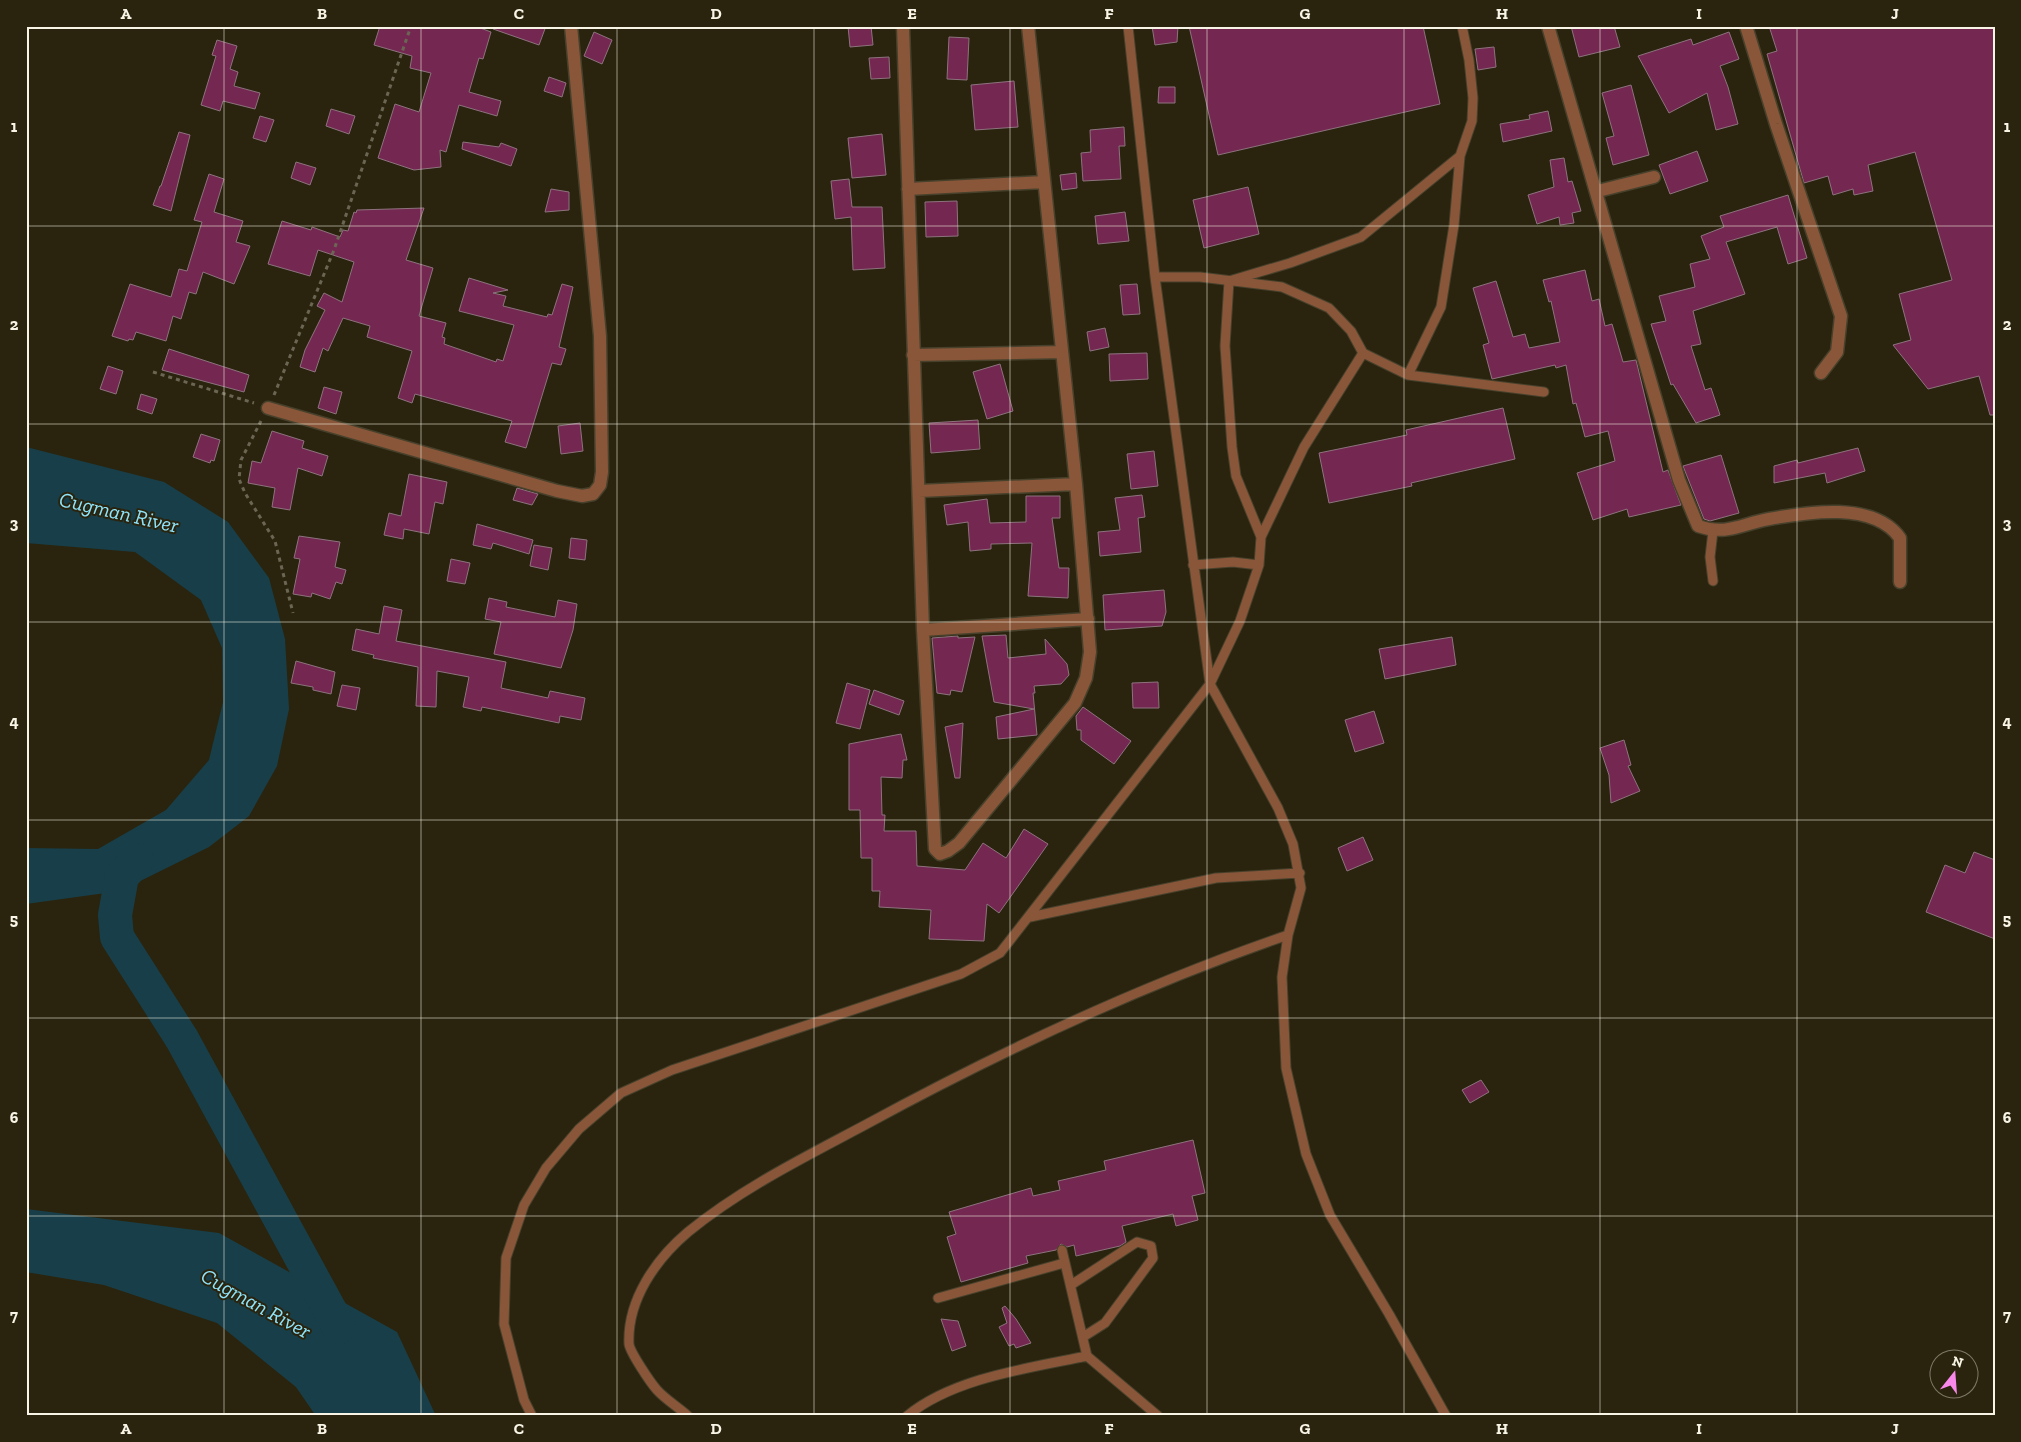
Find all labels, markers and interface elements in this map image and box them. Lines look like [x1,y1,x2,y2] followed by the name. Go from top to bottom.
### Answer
[121,4,132,23] text: A
[317,4,327,23] text: B
[514,4,524,23] text: C
[710,4,722,23] text: D
[907,4,917,23] text: E
[1104,4,1114,23] text: F
[1300,4,1311,23] text: G
[1496,4,1508,23] text: H
[1696,4,1702,23] text: I
[1891,4,1899,23] text: J
[11,117,18,136] text: 1
[2004,117,2011,136] text: 1
[10,315,19,334] text: 2
[2003,315,2012,334] text: 2
[57,486,182,538] water label: Cugman River
[10,514,19,533] text: 3
[2003,514,2012,533] text: 3
[9,712,19,731] text: 4
[2002,712,2012,731] text: 4
[10,910,18,929] text: 5
[2003,910,2011,929] text: 5
[10,1108,19,1127] text: 6
[2003,1108,2012,1127] text: 6
[197,1263,316,1344] water label: Cugman River
[10,1306,18,1325] text: 7
[2003,1306,2011,1325] text: 7
[1928,1350,1978,1400] north arrow
[1950,1352,1966,1372] text: N
[121,1419,132,1438] text: A
[317,1419,327,1438] text: B
[514,1419,524,1438] text: C
[710,1419,722,1438] text: D
[907,1419,917,1438] text: E
[1104,1419,1114,1438] text: F
[1300,1419,1311,1438] text: G
[1496,1419,1508,1438] text: H
[1696,1419,1702,1438] text: I
[1891,1419,1899,1438] text: J

